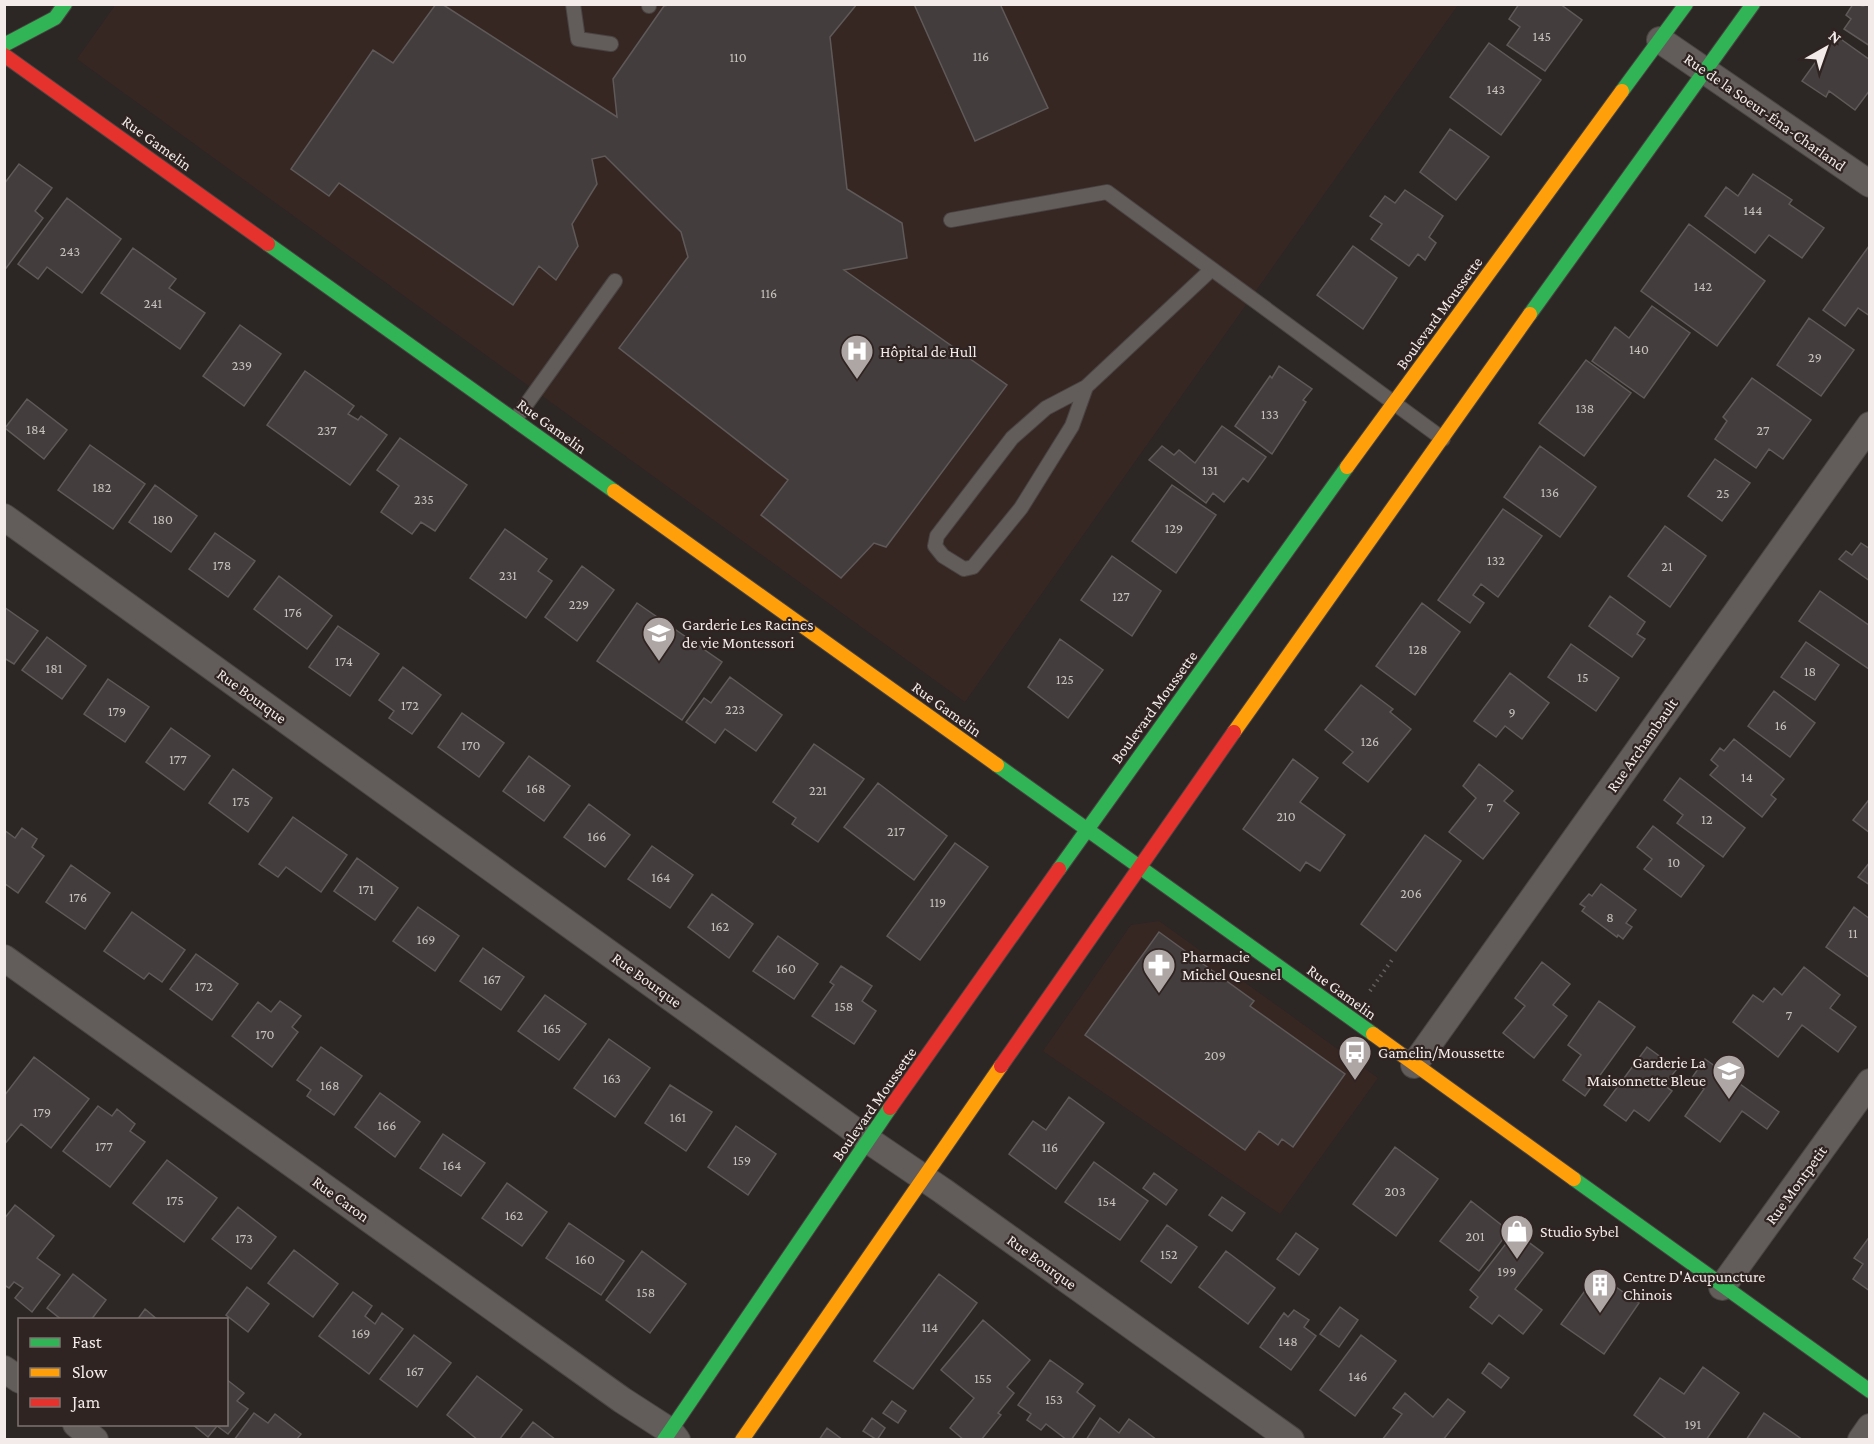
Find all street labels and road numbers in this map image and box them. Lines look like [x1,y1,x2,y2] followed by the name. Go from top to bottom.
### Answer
[1681,50,1849,175] street label: Rue de la Soeur-Éna-Charland
[119,112,195,174] street label: Rue Gamelin
[1393,254,1485,372] street label: Boulevard Moussette
[514,395,590,457] street label: Rue Gamelin
[1108,648,1200,766] street label: Boulevard Moussette
[213,665,290,728] street label: Rue Bourque
[909,678,985,740] street label: Rue Gamelin
[1603,694,1681,795] street label: Rue Archambault
[608,949,685,1012] street label: Rue Bourque
[1304,961,1380,1023] street label: Rue Gamelin
[828,1044,920,1164] street label: Boulevard Moussette
[1762,1142,1831,1228] street label: Rue Montpetit
[309,1173,373,1225] street label: Rue Caron
[1003,1231,1080,1294] street label: Rue Bourque

